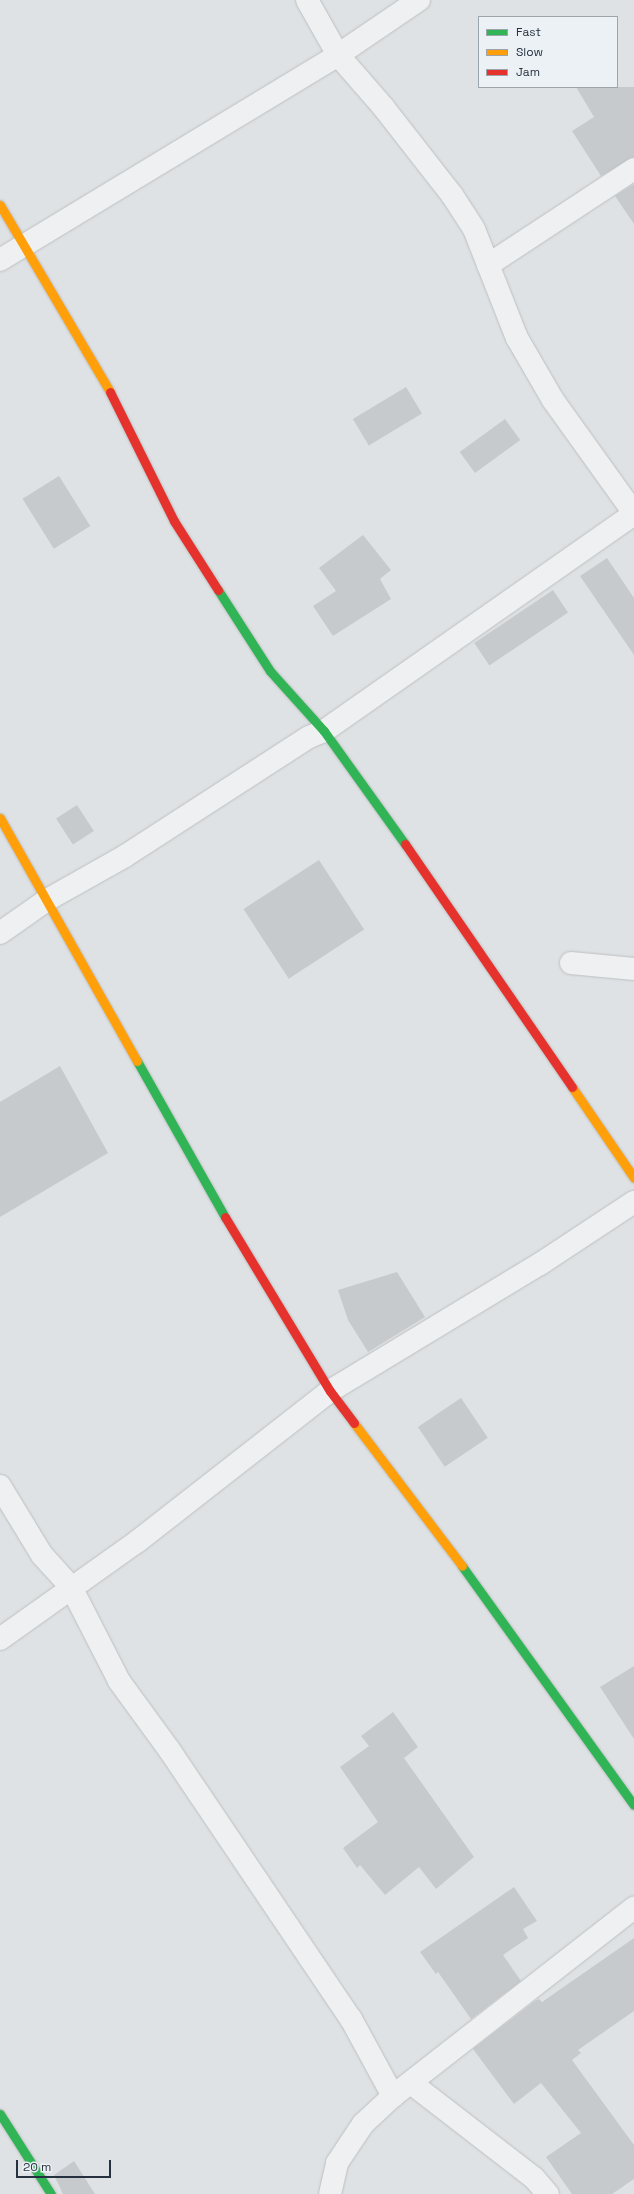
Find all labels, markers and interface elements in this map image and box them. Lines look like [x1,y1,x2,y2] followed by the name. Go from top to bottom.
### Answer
[478,16,618,88] legend
[516,24,541,40] text: Fast
[516,44,543,60] text: Slow
[516,64,540,80] text: Jam
[18,2152,113,2178] scale bar
[23,2159,51,2175] text: 20 m

